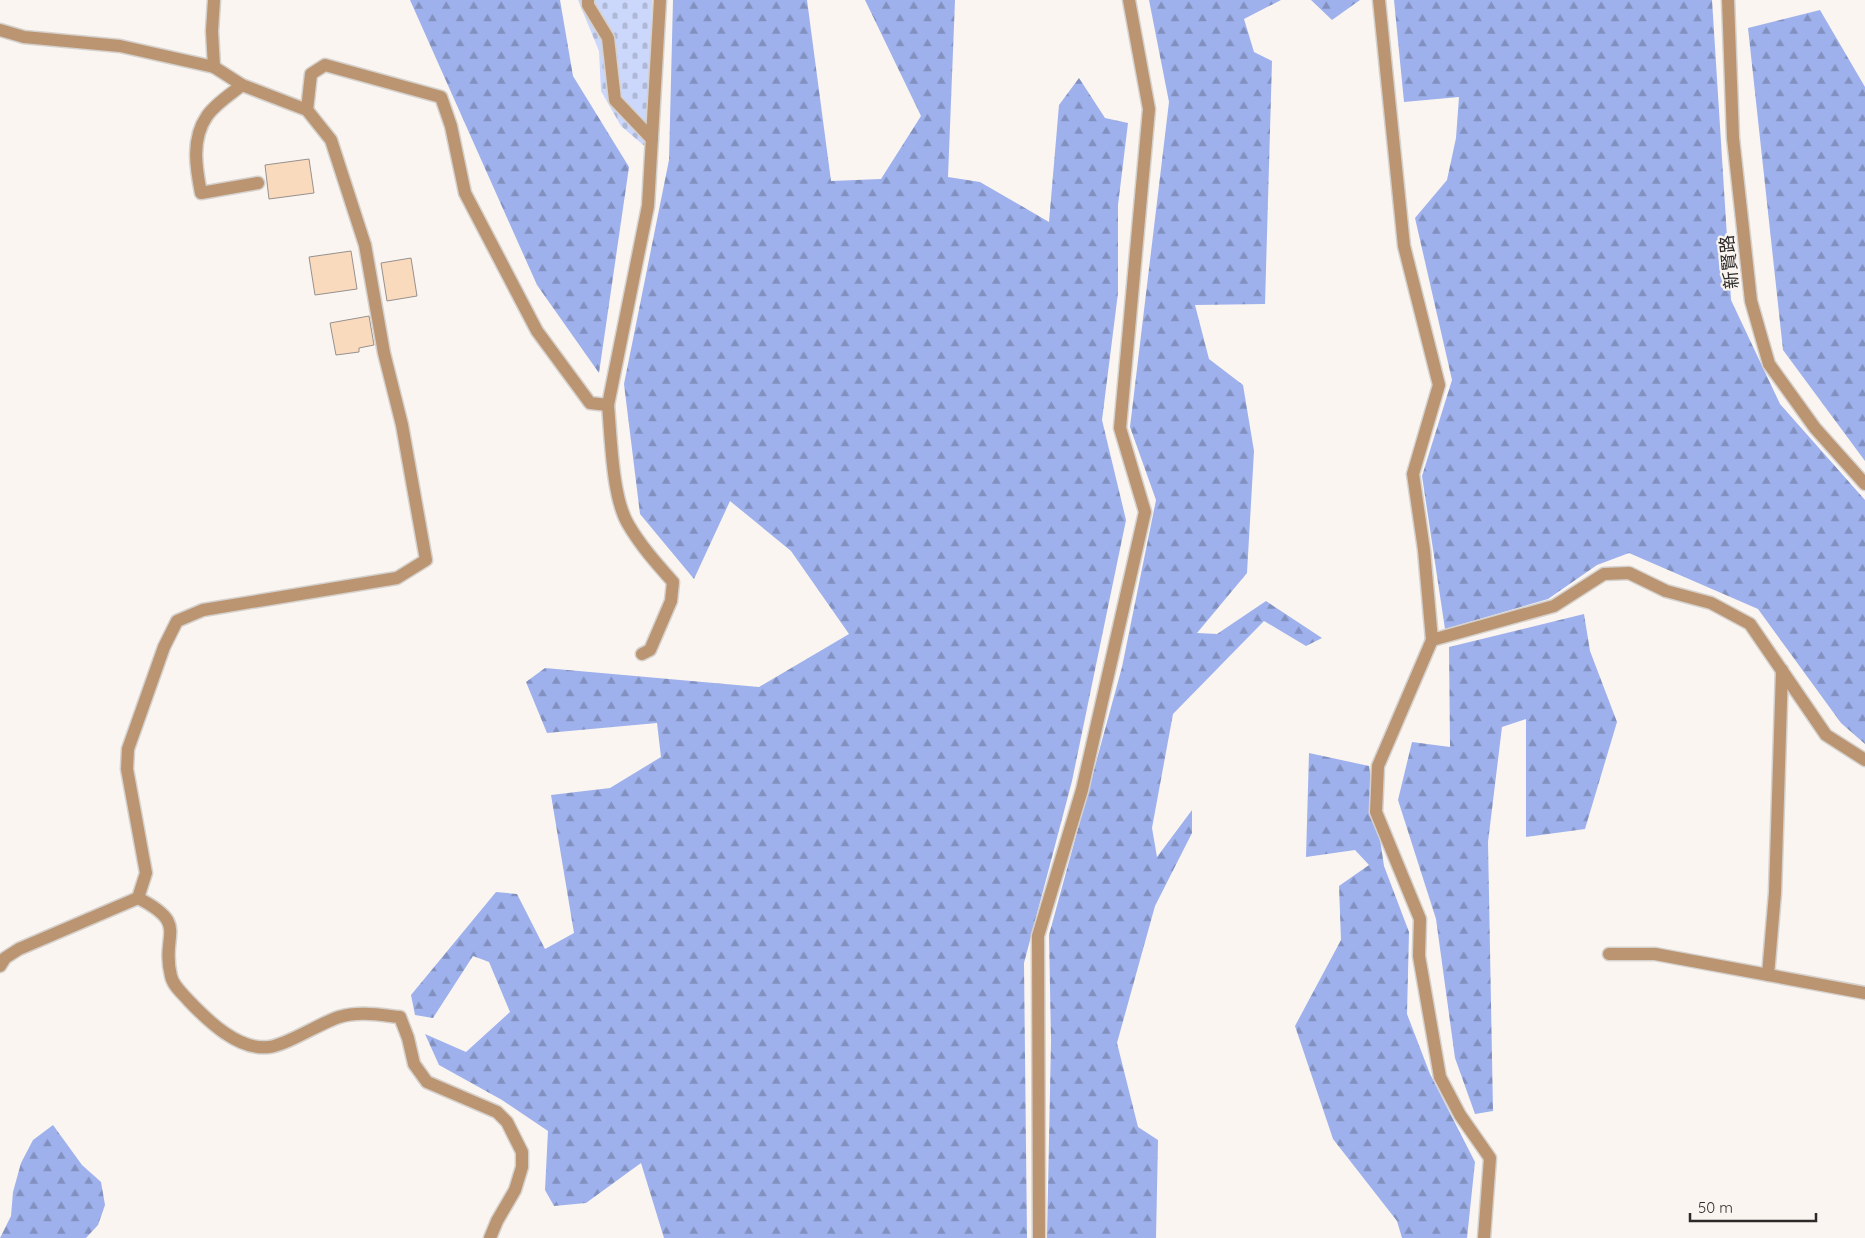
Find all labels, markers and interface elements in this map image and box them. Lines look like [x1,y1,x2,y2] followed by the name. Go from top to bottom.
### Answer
[1715,234,1743,290] street label: 新賢路
[1690,1190,1816,1222] scale bar
[1698,1198,1733,1217] text: 50 m

